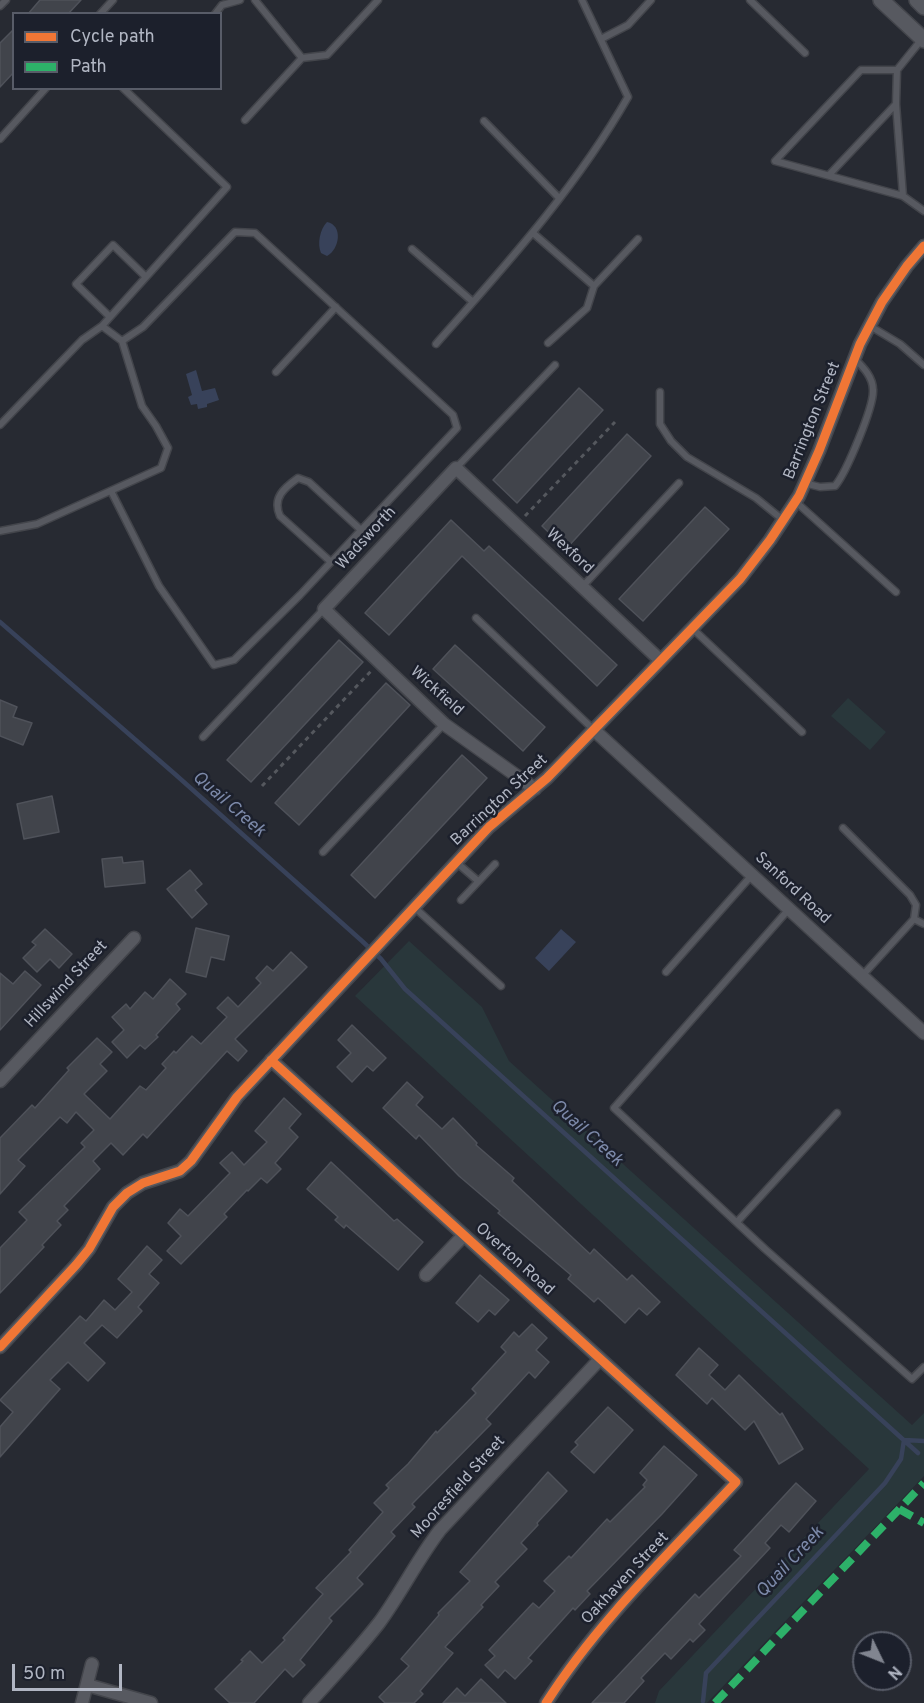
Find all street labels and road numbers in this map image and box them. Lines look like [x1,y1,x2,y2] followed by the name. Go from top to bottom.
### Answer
[781,359,845,483] street label: Barrington Street
[333,503,401,575] street label: Wadsworth
[541,525,597,579] street label: Wexford
[405,663,467,721] street label: Wickfield
[448,751,552,851] street label: Barrington Street
[750,849,834,929] street label: Sanford Road
[22,937,112,1033] street label: Hillswind Street
[471,1220,557,1300] street label: Overton Road
[408,1433,510,1543] street label: Mooresfield Street
[578,1529,674,1629] street label: Oakhaven Street

